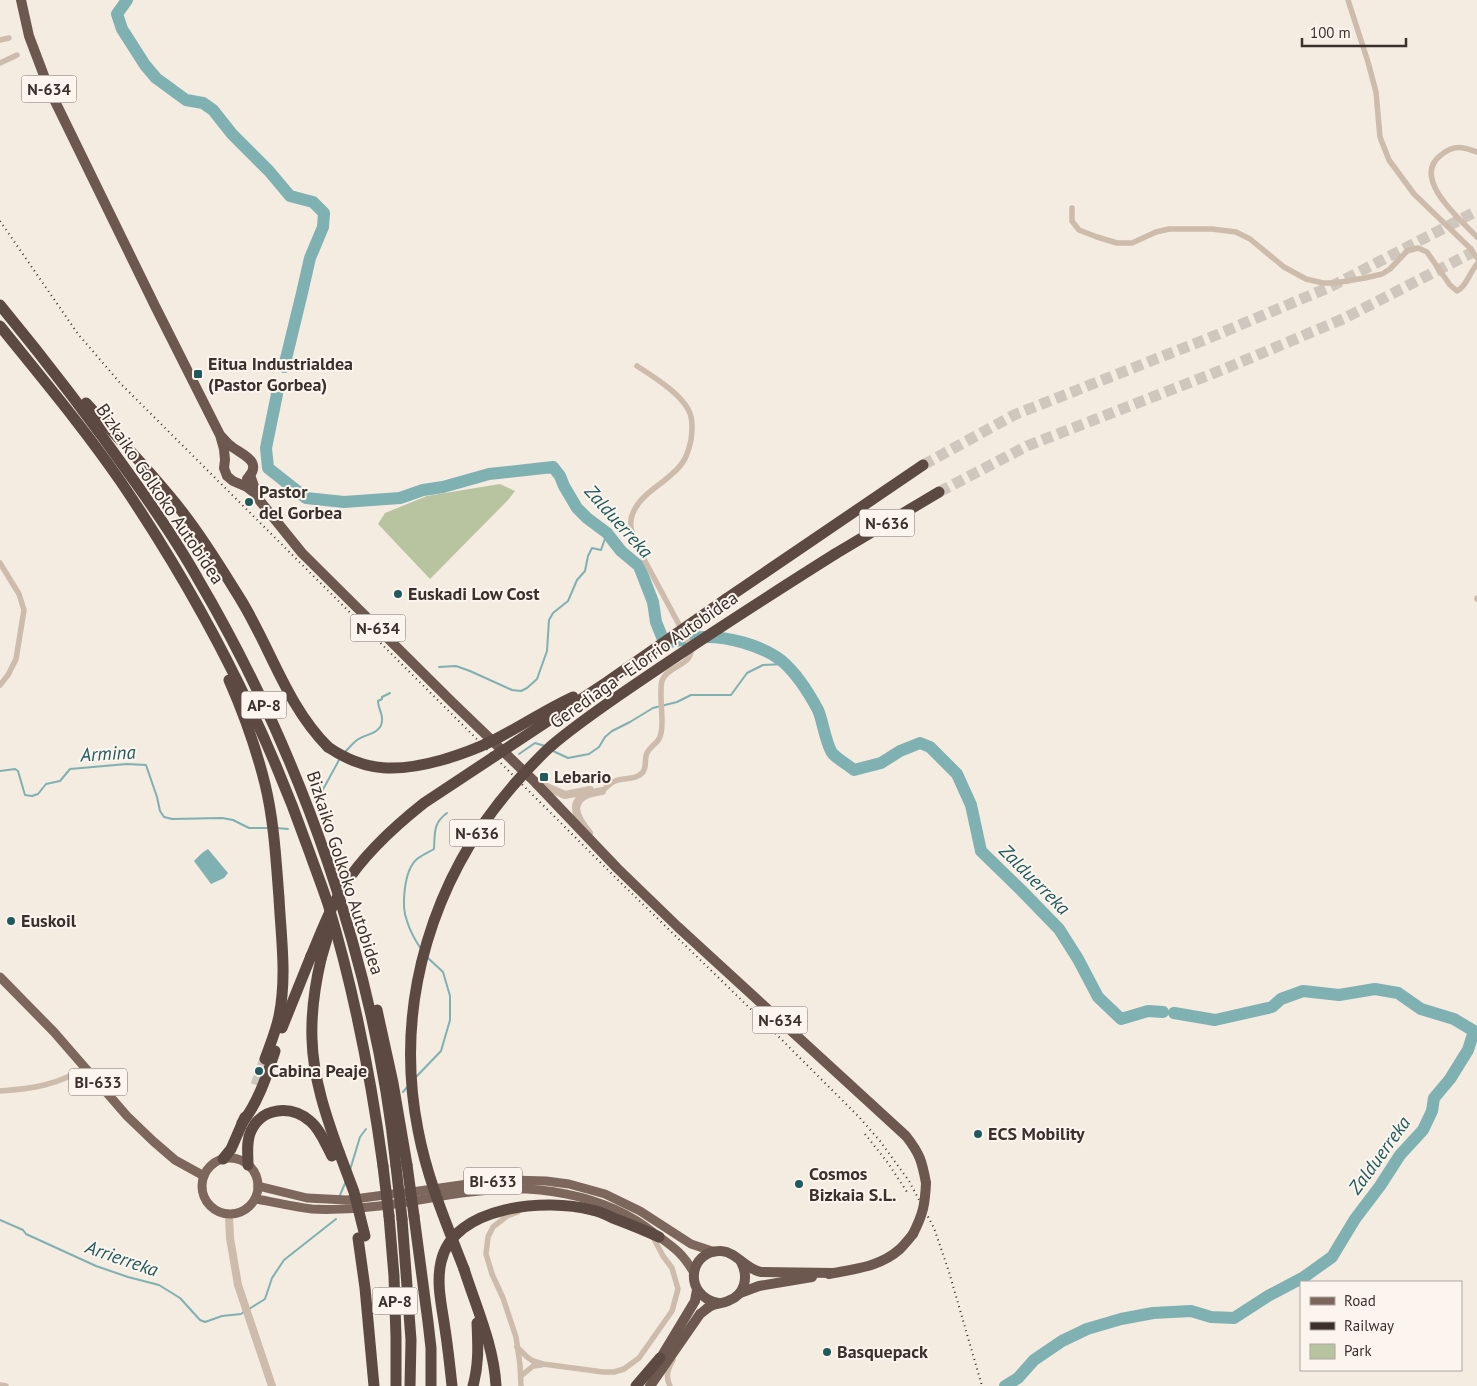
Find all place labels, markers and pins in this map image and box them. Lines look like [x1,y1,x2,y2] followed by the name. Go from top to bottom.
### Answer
[208,352,353,396] place label: Eitua Industrialdea (Pastor Gorbea)
[192,368,204,380] marker: Eitua Industrialdea (Pastor Gorbea)
[259,480,342,524] place label: Pastor del Gorbea
[243,496,255,508] marker: Pastor del Gorbea
[408,582,540,605] place label: Euskadi Low Cost
[392,588,404,600] marker: Euskadi Low Cost
[554,765,612,788] place label: Lebario
[538,771,550,783] marker: Lebario
[21,909,77,932] place label: Euskoil
[5,915,17,927] marker: Euskoil
[269,1059,367,1082] place label: Cabina Peaje
[253,1065,265,1077] marker: Cabina Peaje
[988,1122,1085,1145] place label: ECS Mobility
[972,1128,984,1140] marker: ECS Mobility
[809,1162,896,1206] place label: Cosmos Bizkaia S.L.
[793,1178,805,1190] marker: Cosmos Bizkaia S.L.
[837,1340,928,1363] place label: Basquepack
[821,1346,833,1358] marker: Basquepack

